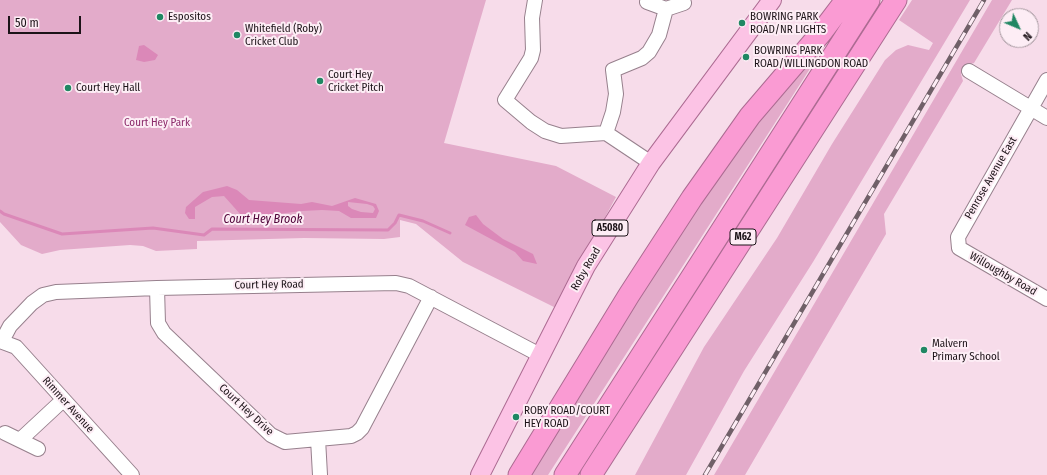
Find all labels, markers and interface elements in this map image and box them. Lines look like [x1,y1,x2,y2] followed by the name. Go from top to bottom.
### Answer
[10,8,83,34] scale bar
[999,8,1039,48] north arrow
[168,10,211,24] place label: Espositos
[750,10,826,36] place label: BOWRING PARK ROAD/NR LIGHTS
[155,12,165,22] marker: Espositos
[15,16,39,30] text: 50 m
[737,18,747,28] marker: BOWRING PARK ROAD/NR LIGHTS
[245,22,322,48] place label: Whitefield (Roby) Cricket Club
[1020,29,1034,43] text: N
[232,30,242,40] marker: Whitefield (Roby) Cricket Club
[754,44,868,70] place label: BOWRING PARK ROAD/WILLINGDON ROAD
[741,52,751,62] marker: BOWRING PARK ROAD/WILLINGDON ROAD
[328,68,384,94] place label: Court Hey Cricket Pitch
[315,76,325,86] marker: Court Hey Cricket Pitch
[76,81,140,95] place label: Court Hey Hall
[63,83,73,93] marker: Court Hey Hall
[124,116,190,130] park label: Court Hey Park
[962,134,1020,222] street label: Penrose Avenue East
[223,213,303,227] water label: Court Hey Brook
[592,220,628,236] road number: A5080
[730,229,756,245] road number: M62
[568,245,604,293] street label: Roby Road
[967,249,1039,299] street label: Willoughby Road
[234,278,304,292] street label: Court Hey Road
[932,337,1000,363] place label: Malvern Primary School
[919,345,929,355] marker: Malvern Primary School
[39,374,97,436] street label: Rimmer Avenue
[216,381,276,439] street label: Court Hey Drive
[524,404,610,430] place label: ROBY ROAD/COURT HEY ROAD
[511,412,521,422] marker: ROBY ROAD/COURT HEY ROAD

